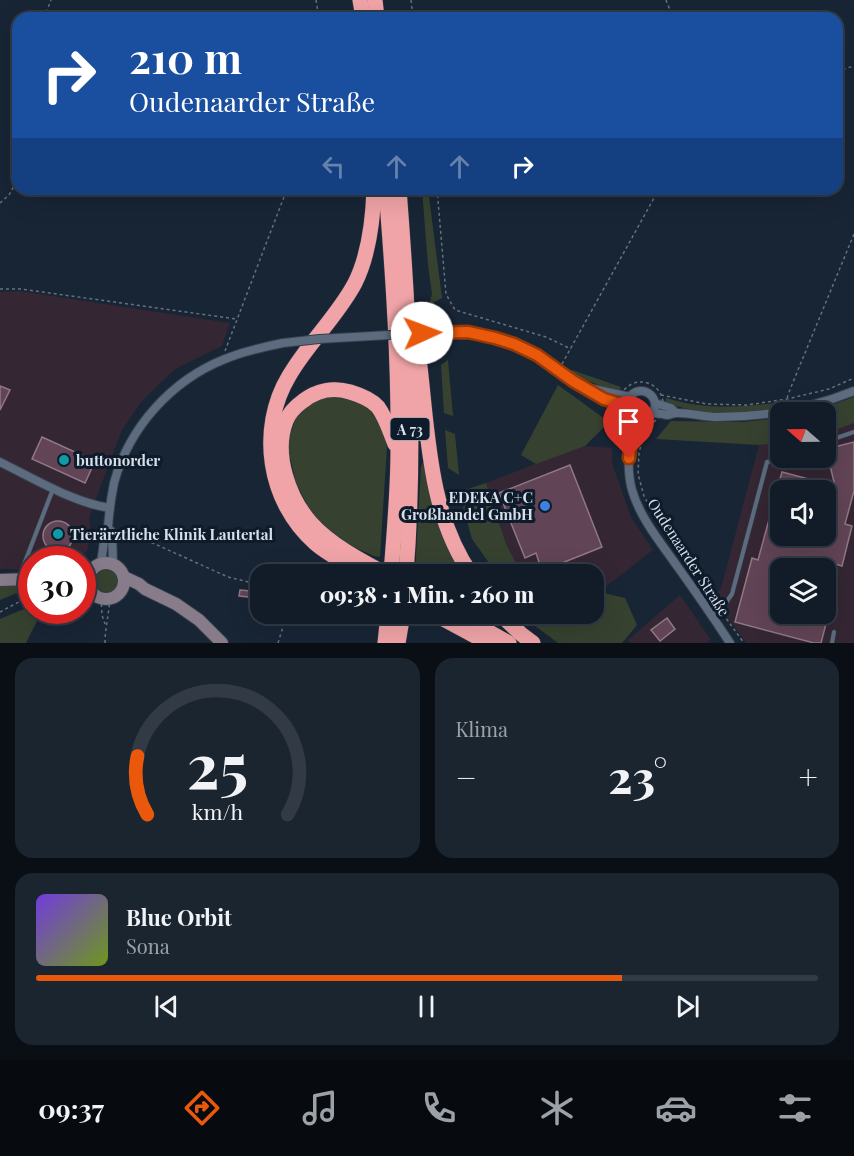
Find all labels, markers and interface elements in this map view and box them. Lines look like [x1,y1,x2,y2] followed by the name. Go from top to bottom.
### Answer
[129,29,242,85] text: 210 m
[30,36,108,114] icon: right
[129,83,375,119] text: Oudenaarder Straße
[317,150,350,183] icon: left
[380,150,413,183] icon: ahead
[443,150,476,183] icon: ahead
[506,150,539,183] icon: right
[390,301,454,365] position arrow
[603,396,654,458] pin
[770,402,836,468] north arrow
[770,402,836,624] map controls
[612,405,645,438] icon: arrive
[390,418,430,440] road number: A 73
[76,450,160,470] place label: buttonorder
[57,453,71,467] marker: buttonorder
[770,480,836,546] button: sound
[401,487,533,524] place label: EDEKA C+C Großhandel GmbH
[643,494,735,620] street label: Oudenaarder Straße
[538,499,552,513] marker: EDEKA C+C Großhandel GmbH
[70,524,273,544] place label: Tierärztliche Klinik Lautertal
[51,527,65,541] marker: Tierärztliche Klinik Lautertal
[18,546,96,624] speed limit sign: 30
[770,558,836,624] button: layers
[320,579,534,609] text: 09:38 · 1 Min. · 260 m
[456,715,508,742] text: Klima
[187,721,248,805] text: 25
[608,745,667,805] text: 23°
[456,754,477,798] text: −
[799,754,818,798] text: +
[192,797,243,825] text: km/h
[126,902,232,932] text: Blue Orbit
[126,932,170,959] text: Sona
[150,990,183,1023] icon: previous
[410,990,443,1023] icon: pause
[671,990,704,1023] icon: next
[181,1087,223,1129] icon: directions
[299,1087,341,1129] icon: music
[418,1087,460,1129] icon: phone
[536,1087,578,1129] icon: climate
[655,1087,697,1129] icon: car
[774,1087,816,1129] icon: filters
[38,1090,104,1126] text: 09:37

